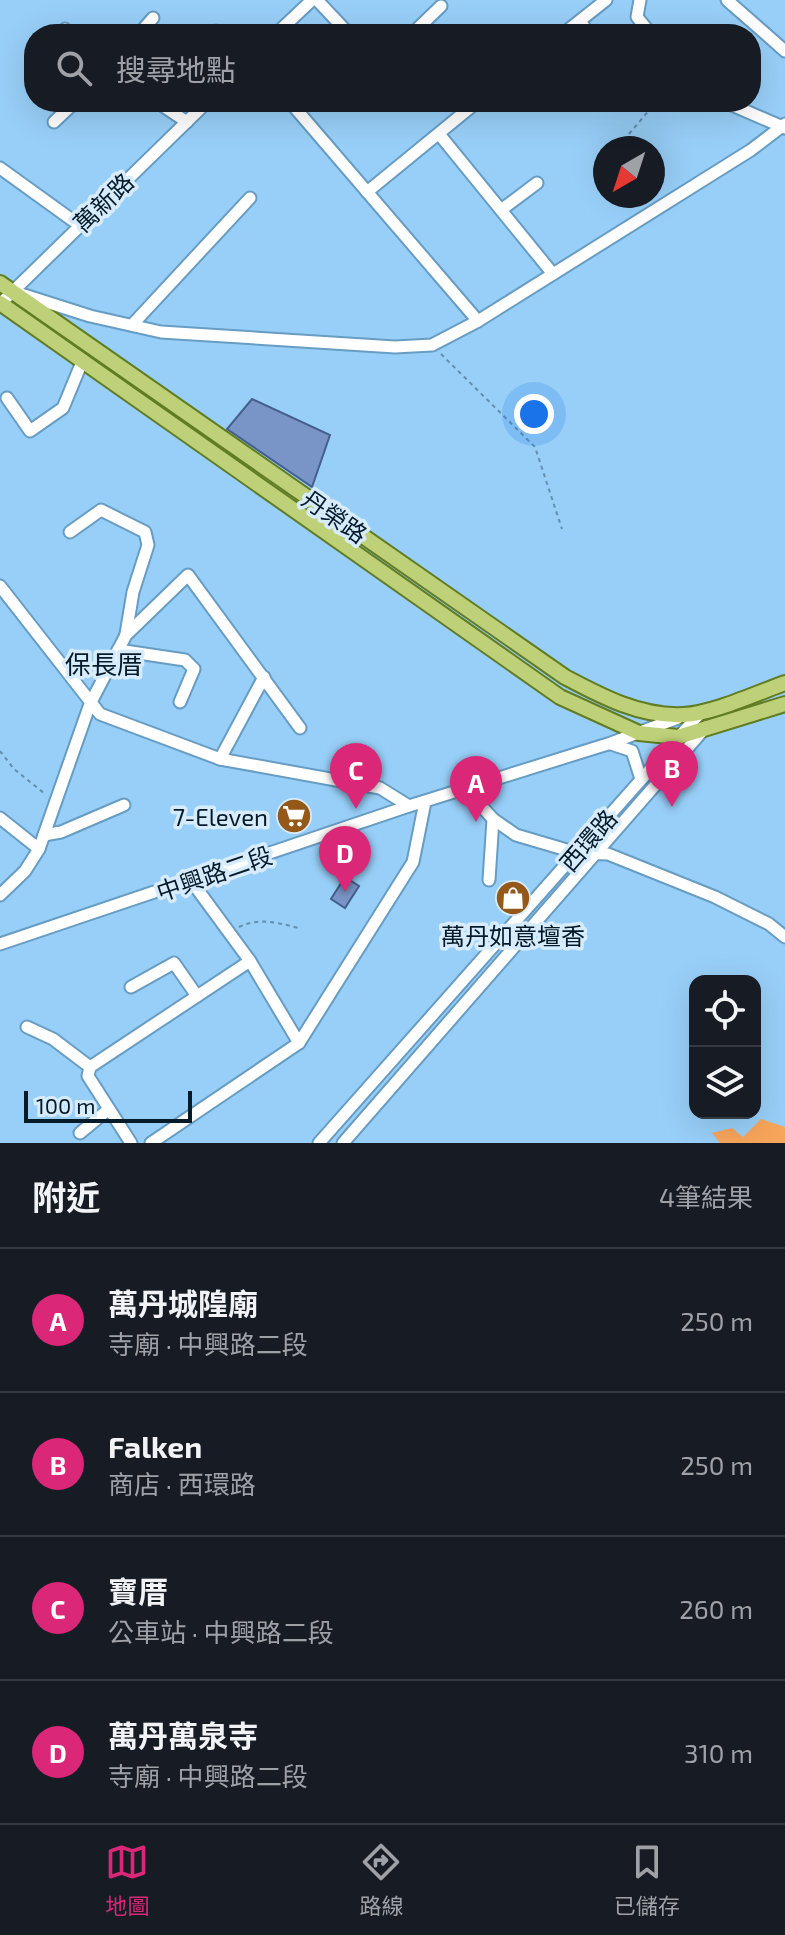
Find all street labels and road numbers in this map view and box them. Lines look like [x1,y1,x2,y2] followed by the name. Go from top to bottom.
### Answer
[67,167,139,237] street label: 萬新路
[297,483,373,549] street label: 丹榮路
[553,803,623,877] street label: 西環路
[153,840,275,906] street label: 中興路二段

